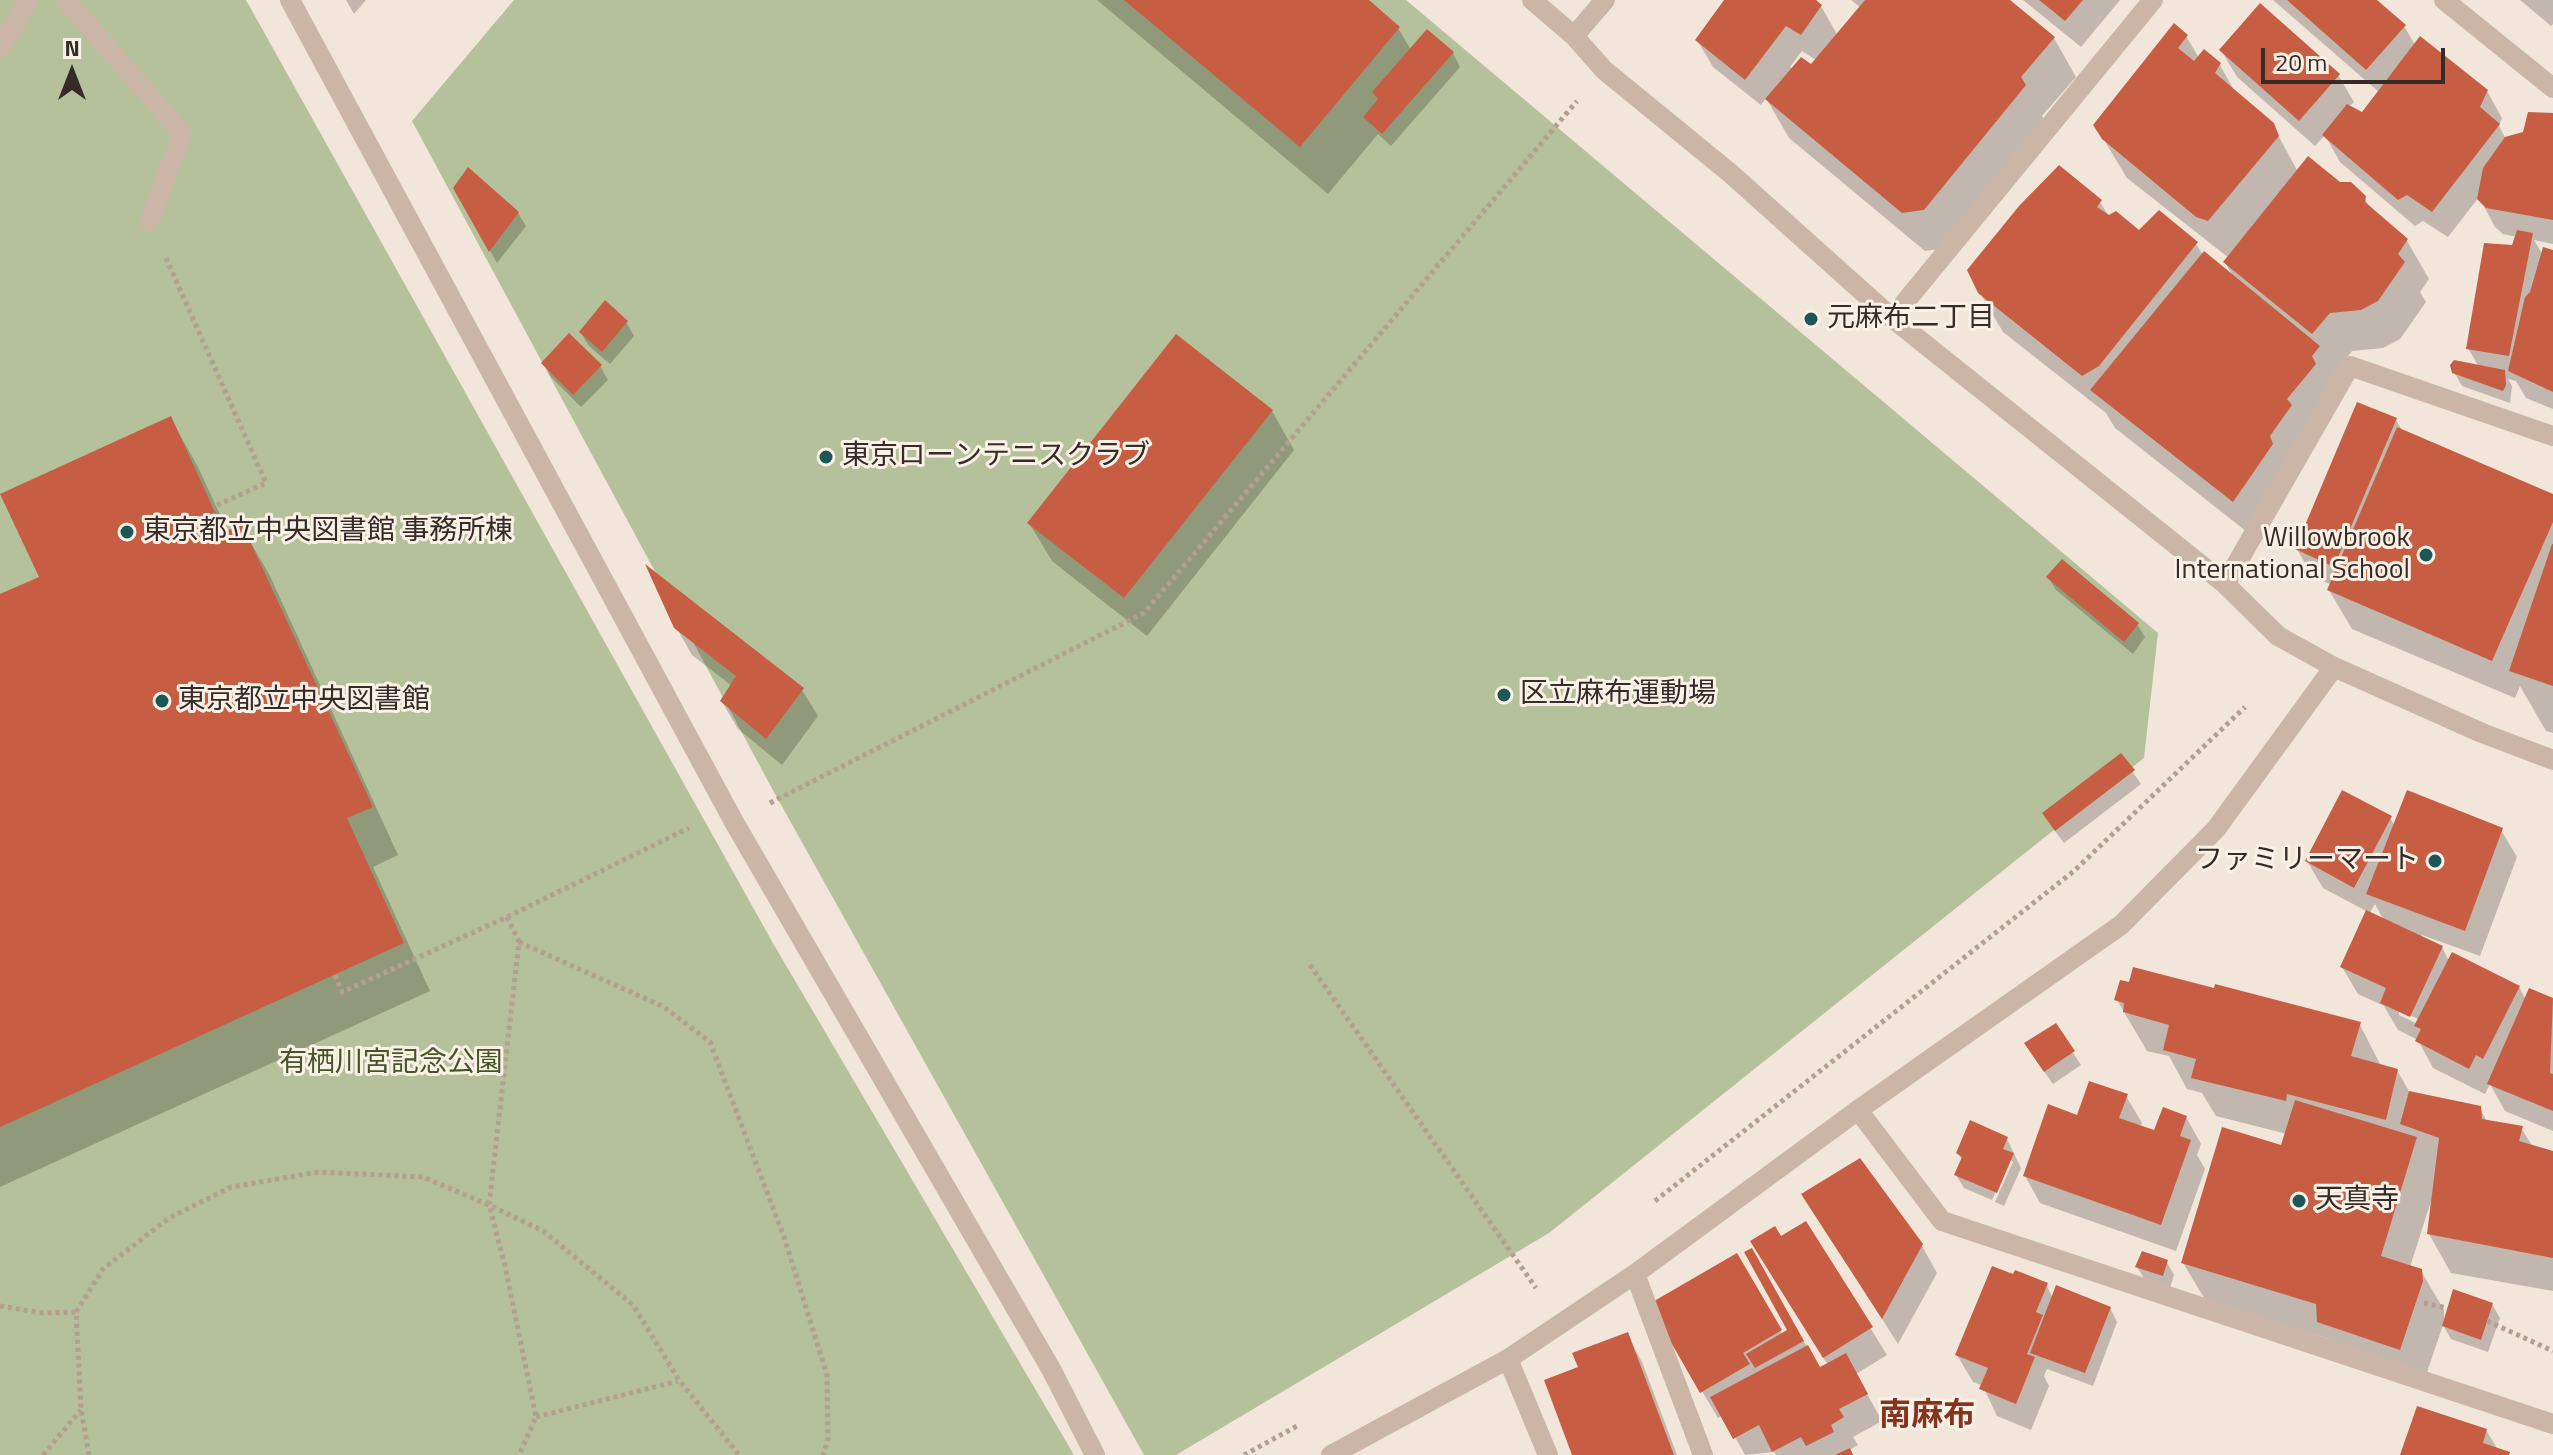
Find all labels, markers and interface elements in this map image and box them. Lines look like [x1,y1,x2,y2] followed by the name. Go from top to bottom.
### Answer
[64,31,80,65] text: N
[32,32,112,112] north arrow
[2265,32,2449,82] scale bar
[2275,44,2327,80] text: 20 m
[1827,302,1995,336] place label: 元麻布二丁目
[1802,310,1820,328] marker: 元麻布二丁目
[842,440,1150,474] place label: 東京ローンテニスクラブ
[817,448,835,466] marker: 東京ローンテニスクラブ
[143,515,513,549] place label: 東京都立中央図書館 事務所棟
[2175,522,2410,588] place label: Willowbrook International School
[118,523,136,541] marker: 東京都立中央図書館 事務所棟
[2417,546,2435,564] marker: Willowbrook International School
[1520,678,1716,712] place label: 区立麻布運動場
[178,684,430,718] place label: 東京都立中央図書館
[1495,686,1513,704] marker: 区立麻布運動場
[153,692,171,710] marker: 東京都立中央図書館
[2195,844,2419,878] place label: ファミリーマート
[2426,852,2444,870] marker: ファミリーマート
[279,1047,503,1081] park label: 有栖川宮記念公園
[2315,1184,2399,1218] place label: 天真寺
[2290,1192,2308,1210] marker: 天真寺
[1879,1398,1975,1436] district label: 南麻布

